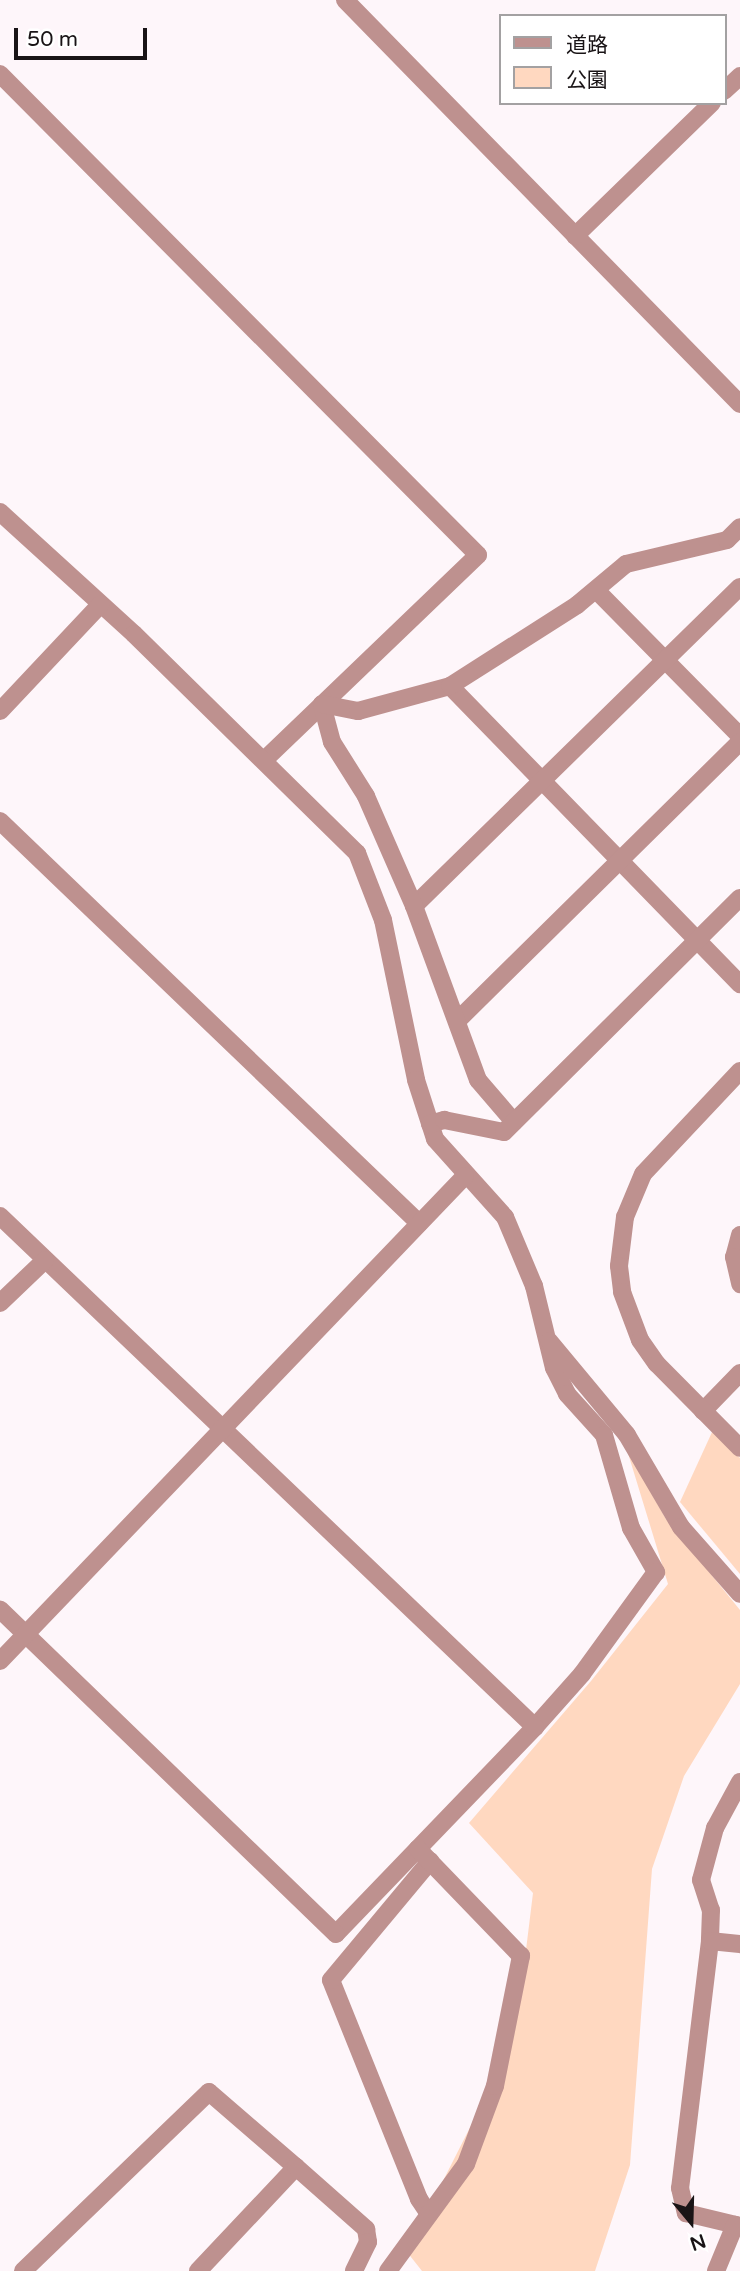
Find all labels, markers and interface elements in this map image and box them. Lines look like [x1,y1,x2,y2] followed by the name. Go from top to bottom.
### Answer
[18,14,150,58] scale bar
[498,14,726,105] legend
[27,27,78,52] text: 50 m
[566,33,608,58] text: 道路
[566,68,608,93] text: 公園
[656,2187,726,2257] north arrow
[687,2229,709,2255] text: N

